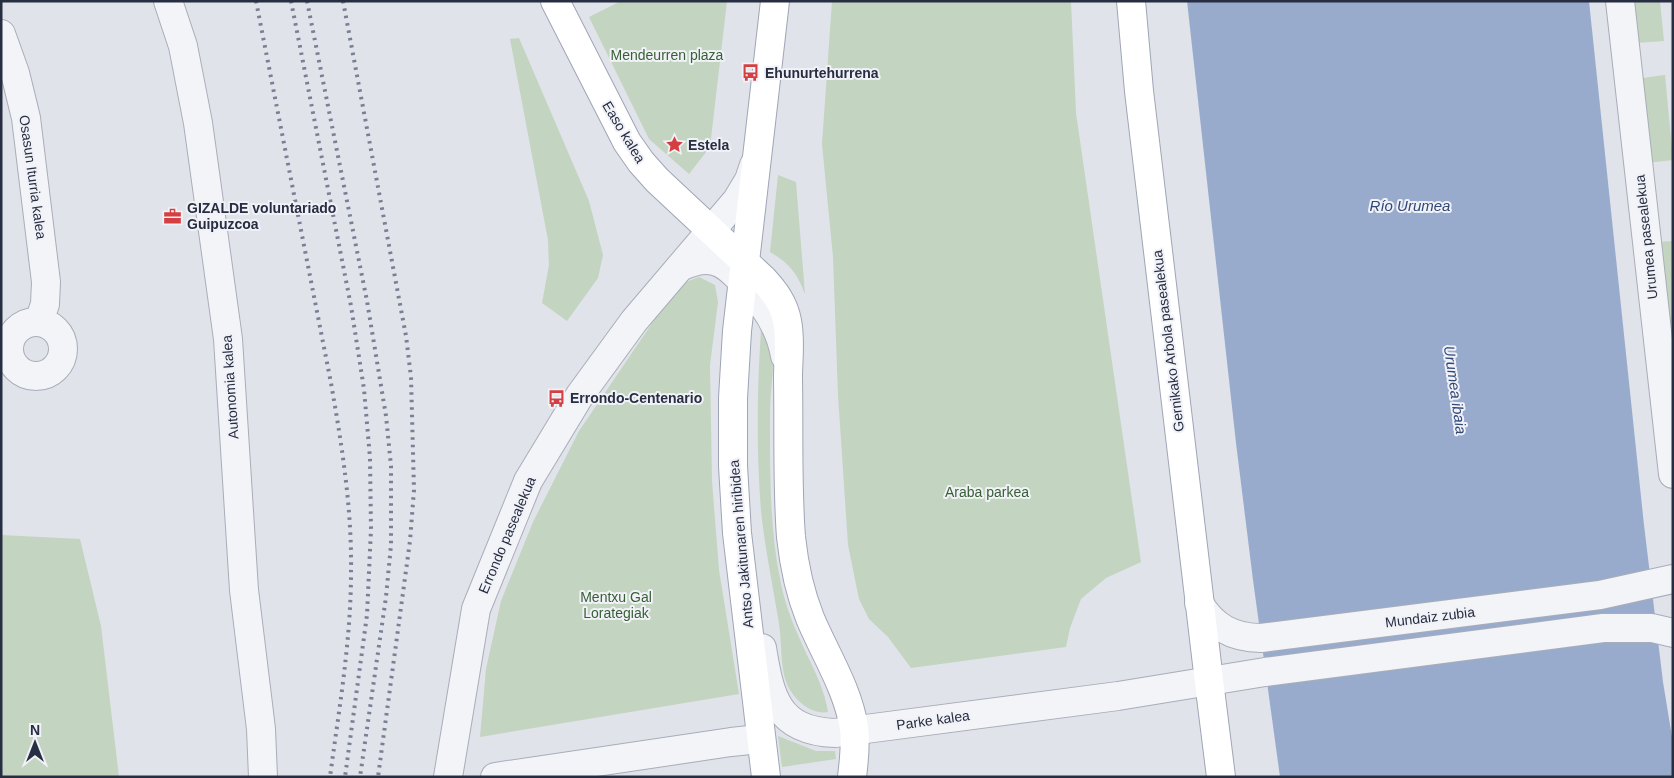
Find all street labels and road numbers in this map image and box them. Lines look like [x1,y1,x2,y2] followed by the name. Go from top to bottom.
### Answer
[599,98,649,166] street label: Easo kalea
[16,114,50,240] street label: Osasun Iturria kalea
[1631,174,1661,300] street label: Urumea pasealekua
[1149,249,1187,433] street label: Gernikako Arbola pasealekua
[218,334,242,440] street label: Autonomia kalea
[726,459,756,629] street label: Antso Jakitunaren hiribidea
[475,474,539,596] street label: Errondo pasealekua
[1384,604,1476,630] street label: Mundaiz zubia
[895,707,971,733] street label: Parke kalea

